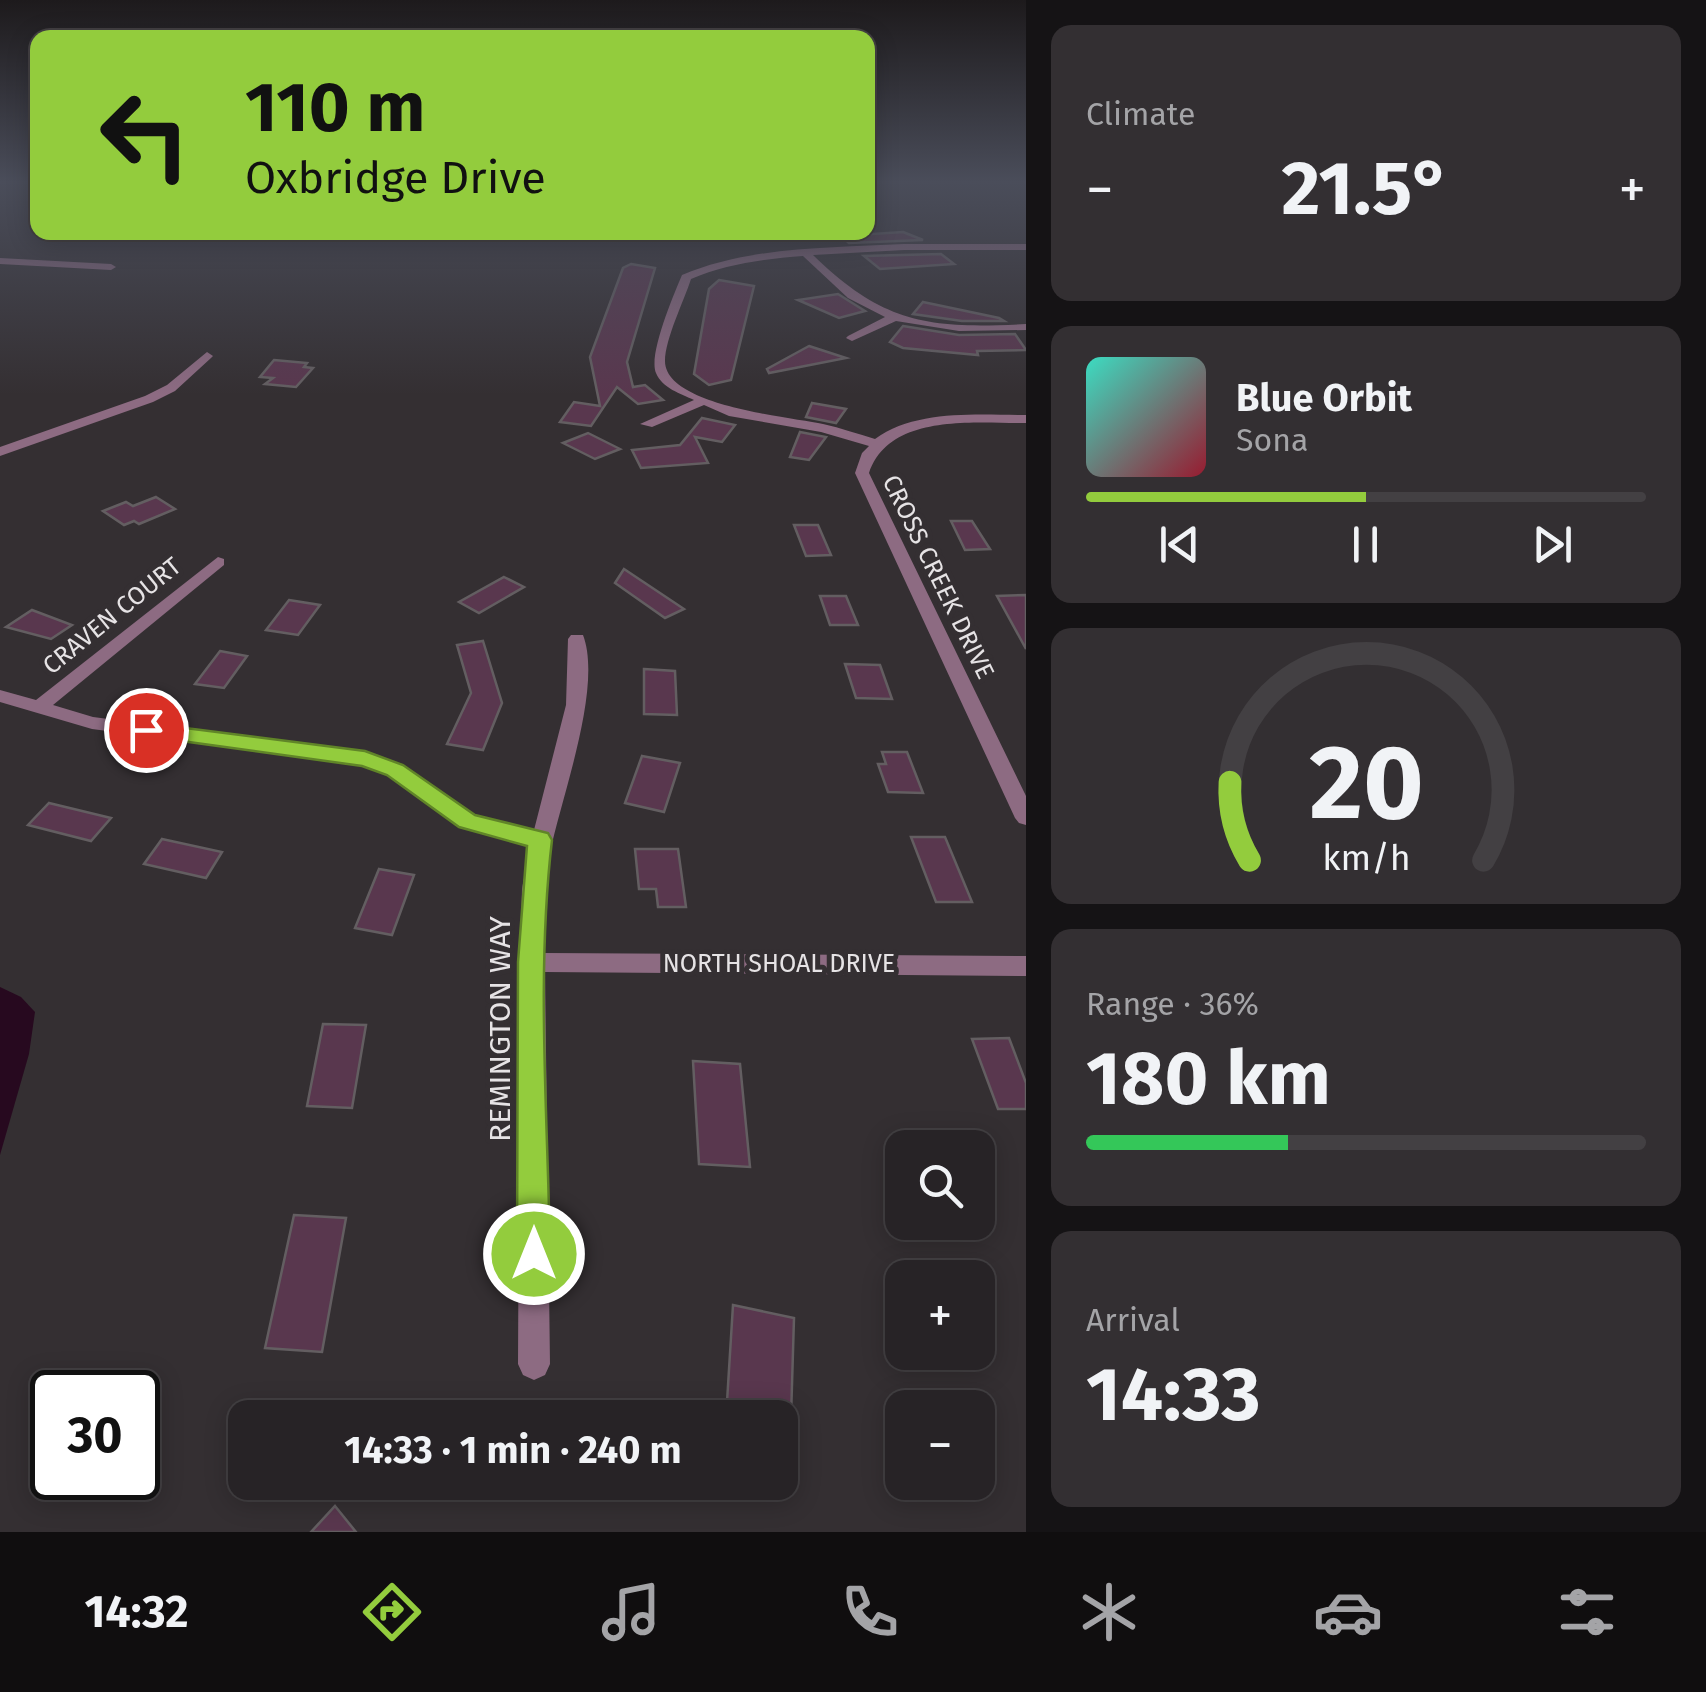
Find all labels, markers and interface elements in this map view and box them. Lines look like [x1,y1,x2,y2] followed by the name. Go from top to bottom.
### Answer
[245,66,425,150] text: 110 m
[80,70,210,200] icon: left
[1086,95,1195,133] text: Climate
[1281,144,1451,234] text: 21.5°
[245,151,546,205] text: Oxbridge Drive
[1086,157,1114,223] text: −
[1619,157,1646,223] text: +
[1236,375,1412,421] text: Blue Orbit
[1236,421,1308,459] text: Sona
[876,470,1000,684] street label: CROSS CREEK DRIVE
[1152,517,1207,572] icon: previous
[1338,517,1393,572] icon: pause
[1525,517,1580,572] icon: next
[37,551,187,681] street label: CRAVEN COURT
[104,688,189,773] pin
[119,703,174,758] icon: arrive
[1309,721,1423,846] text: 20
[1322,837,1410,879] text: km/h
[482,916,518,1142] street label: REMINGTON WAY
[663,949,895,979] street label: NORTH SHOAL DRIVE
[1086,985,1259,1023] text: Range · 36%
[1086,1034,1331,1124] text: 180 km
[885,1130,995,1500] map controls
[885,1130,995,1240] button: search
[482,1202,586,1306] position arrow
[885,1260,995,1370] button: +
[1086,1301,1180,1339] text: Arrival
[1086,1350,1260,1440] text: 14:33
[30,1370,160,1500] speed limit sign: 30
[885,1390,995,1500] button: −
[344,1427,682,1473] text: 14:33 · 1 min · 240 m
[357,1577,427,1647] icon: directions
[596,1577,666,1647] icon: music
[835,1577,905,1647] icon: phone
[1074,1577,1144,1647] icon: climate
[1313,1577,1383,1647] icon: car
[1552,1577,1622,1647] icon: filters
[84,1585,188,1639] text: 14:32

